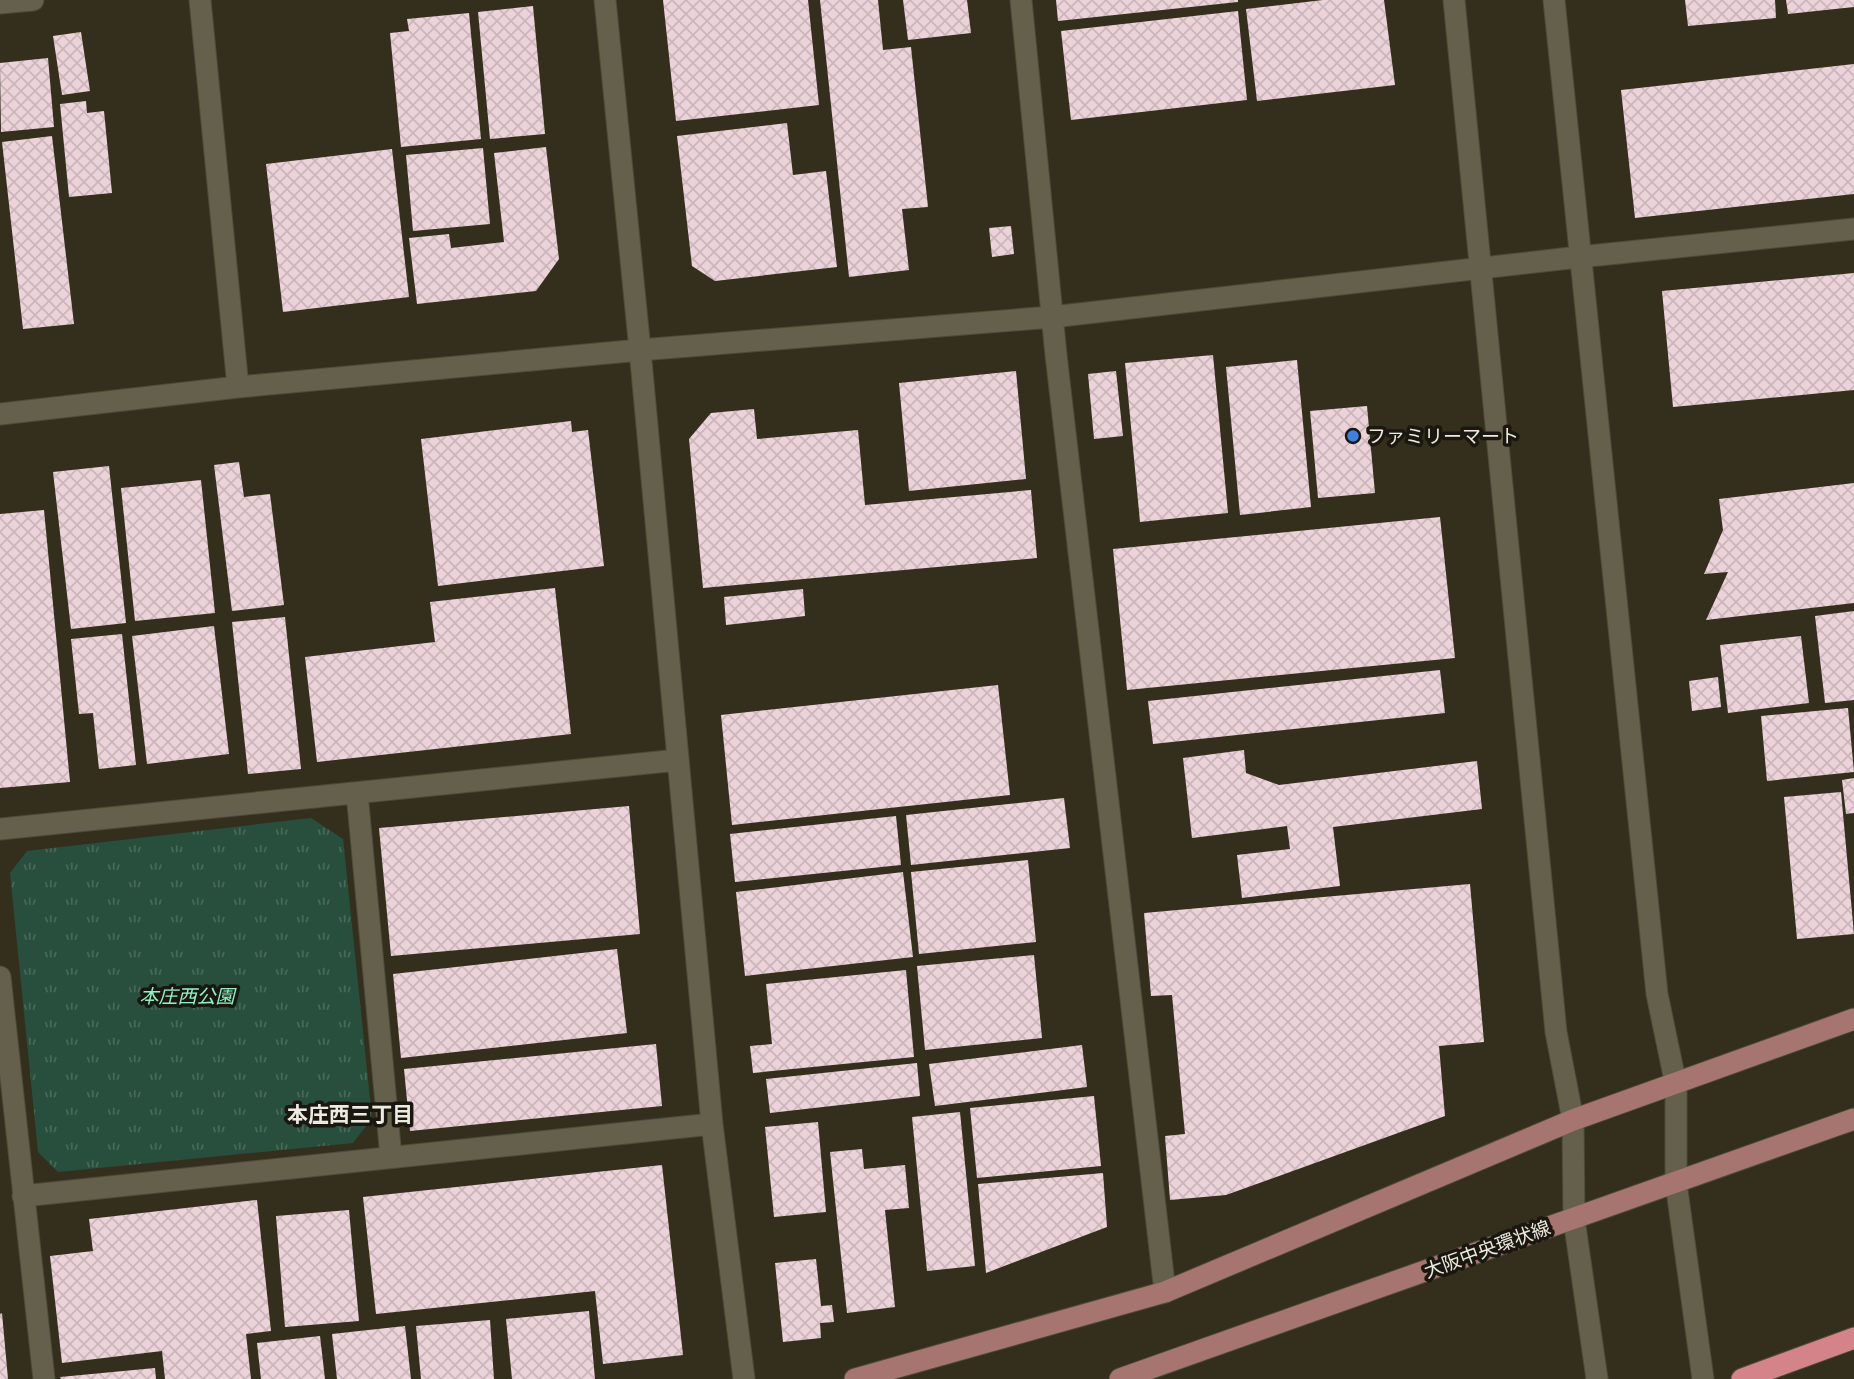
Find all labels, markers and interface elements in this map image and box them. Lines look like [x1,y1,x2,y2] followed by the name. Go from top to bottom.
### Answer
[1367,421,1519,448] place label: ファミリーマート
[1345,428,1361,444] marker: ファミリーマート
[139,981,237,1008] park label: 本庄西公園
[287,1098,413,1128] district label: 本庄西三丁目
[1419,1212,1554,1283] street label: 大阪中央環状線

